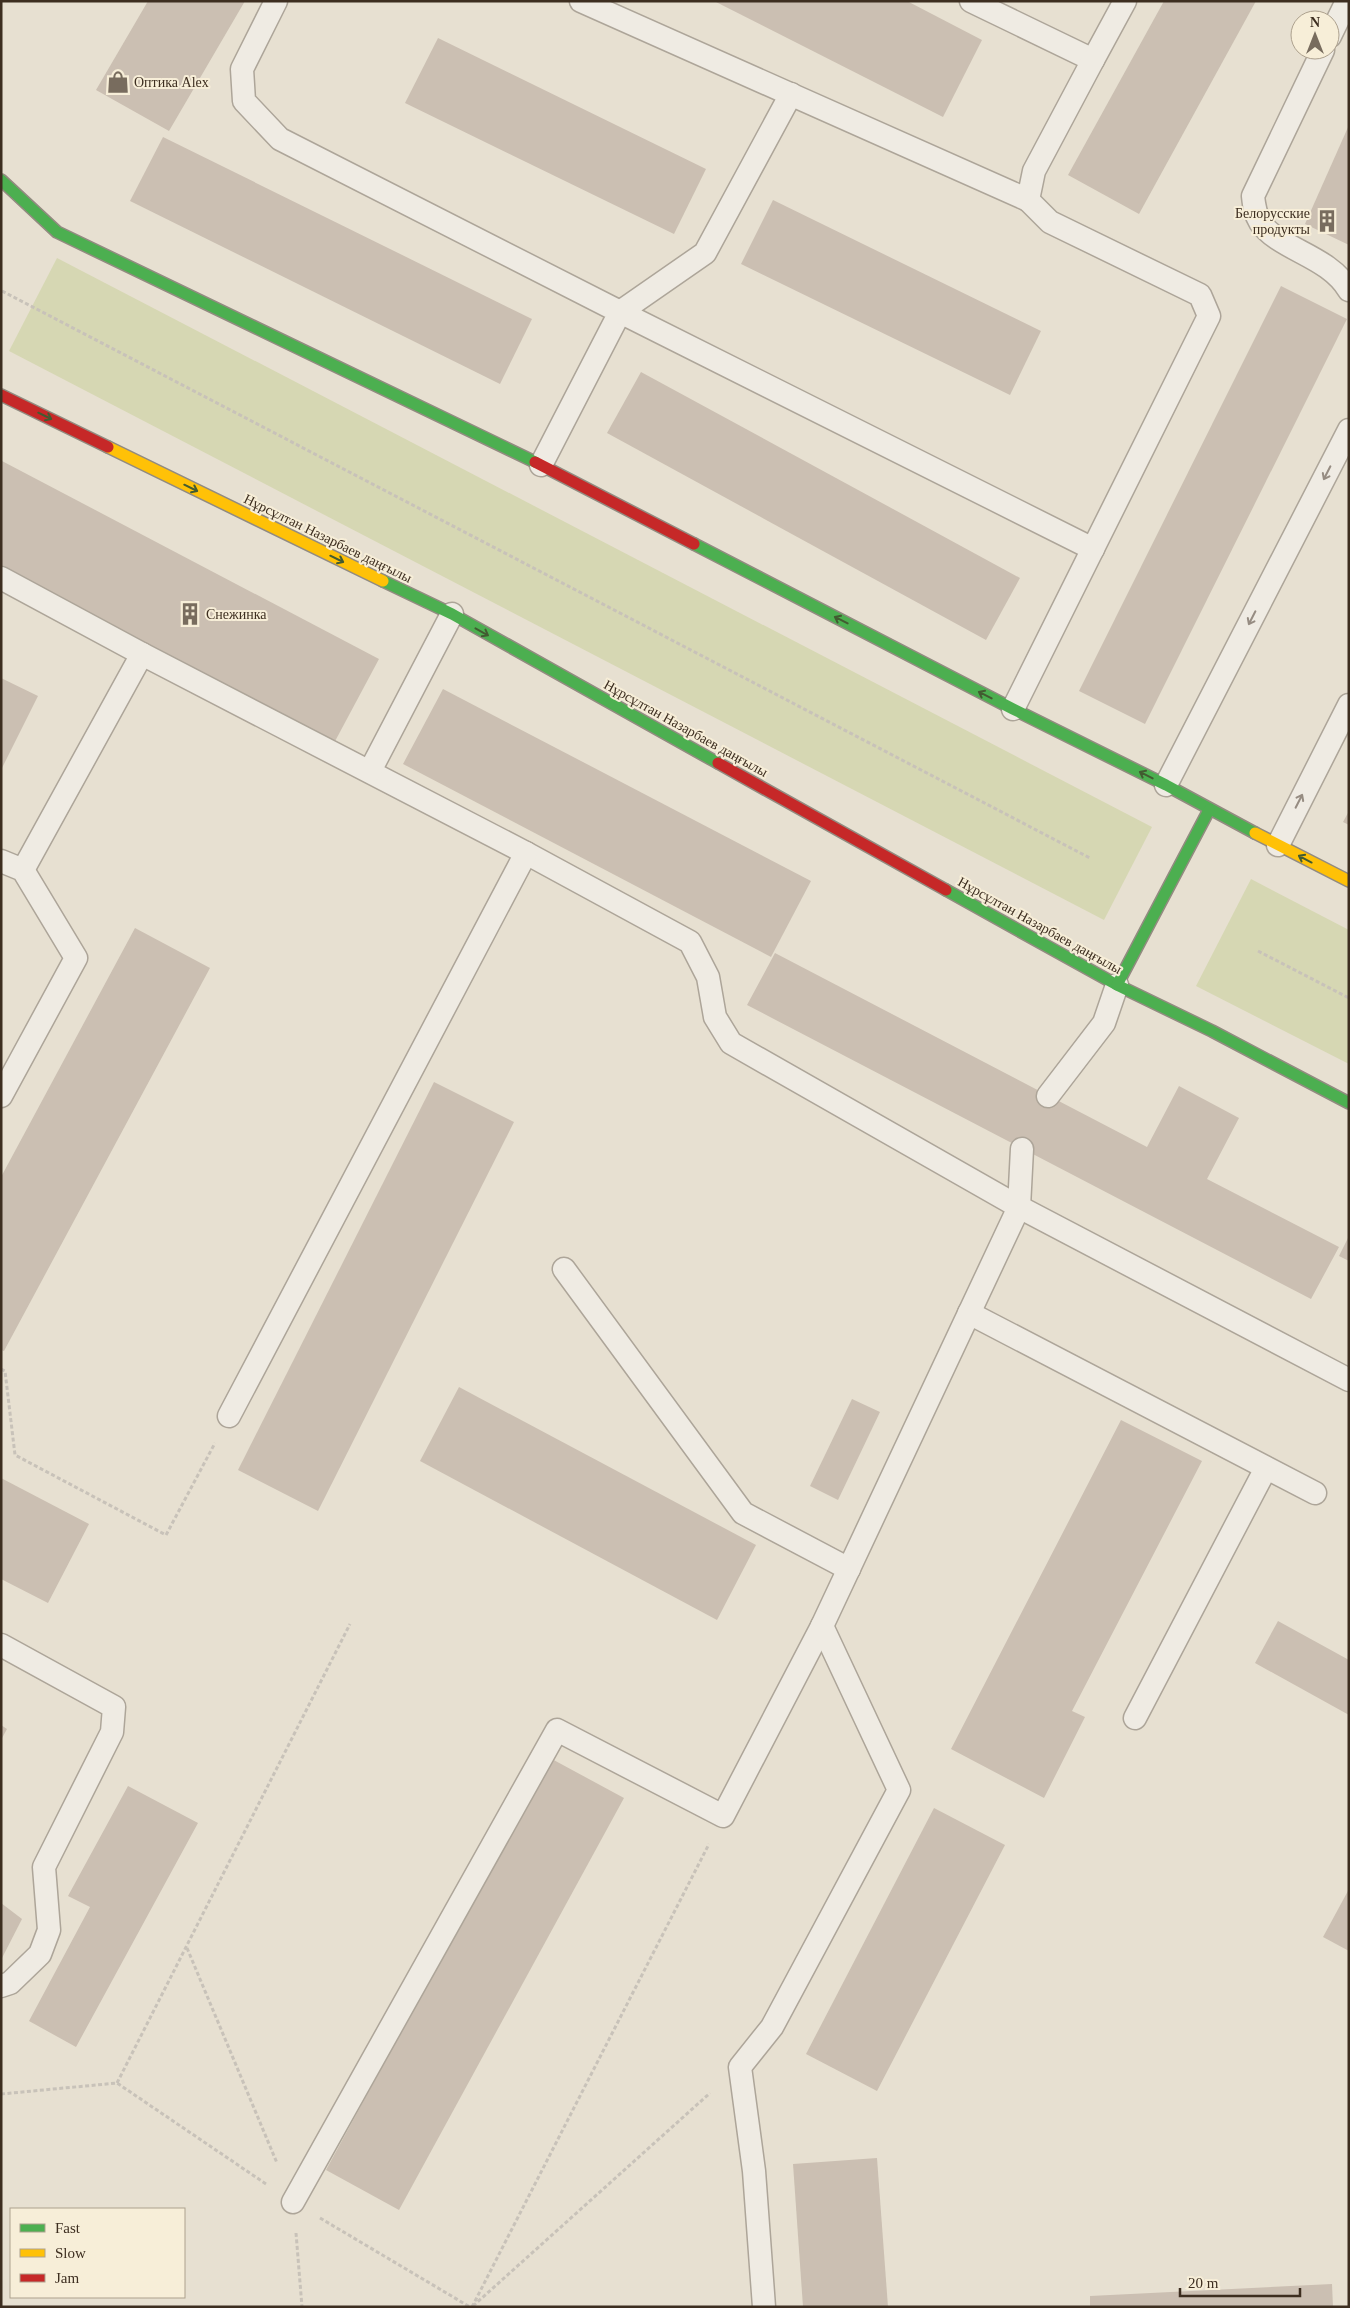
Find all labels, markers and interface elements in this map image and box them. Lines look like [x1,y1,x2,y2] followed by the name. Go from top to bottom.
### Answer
[1290,10,1340,60] north arrow
[1310,15,1320,30] text: N
[105,69,131,95] shop icon: Оптика Alex
[134,75,209,90] place label: Оптика Alex
[1235,206,1311,237] place label: Белорусские продукты
[1314,208,1340,234] building icon: Белорусские продукты
[37,412,52,422] one-way arrow
[1322,465,1331,480] one-way arrow
[183,483,198,493] one-way arrow
[241,491,415,586] street label: Нұрсұлтан Назарбаев даңғылы
[329,555,344,564] one-way arrow
[177,601,203,627] building icon: Снежинка
[206,607,267,622] place label: Снежинка
[1247,610,1257,625] one-way arrow
[834,615,849,624] one-way arrow
[475,627,489,637] one-way arrow
[601,677,771,780] street label: Нұрсұлтан Назарбаев даңғылы
[978,690,993,700] one-way arrow
[1139,770,1154,779] one-way arrow
[1295,794,1304,809] one-way arrow
[1298,854,1313,864] one-way arrow
[955,874,1125,977] street label: Нұрсұлтан Назарбаев даңғылы
[10,2208,185,2298] legend
[55,2220,81,2236] text: Fast
[55,2245,86,2261] text: Slow
[1180,2266,1300,2298] scale bar
[55,2270,79,2286] text: Jam
[1188,2275,1219,2291] text: 20 m

